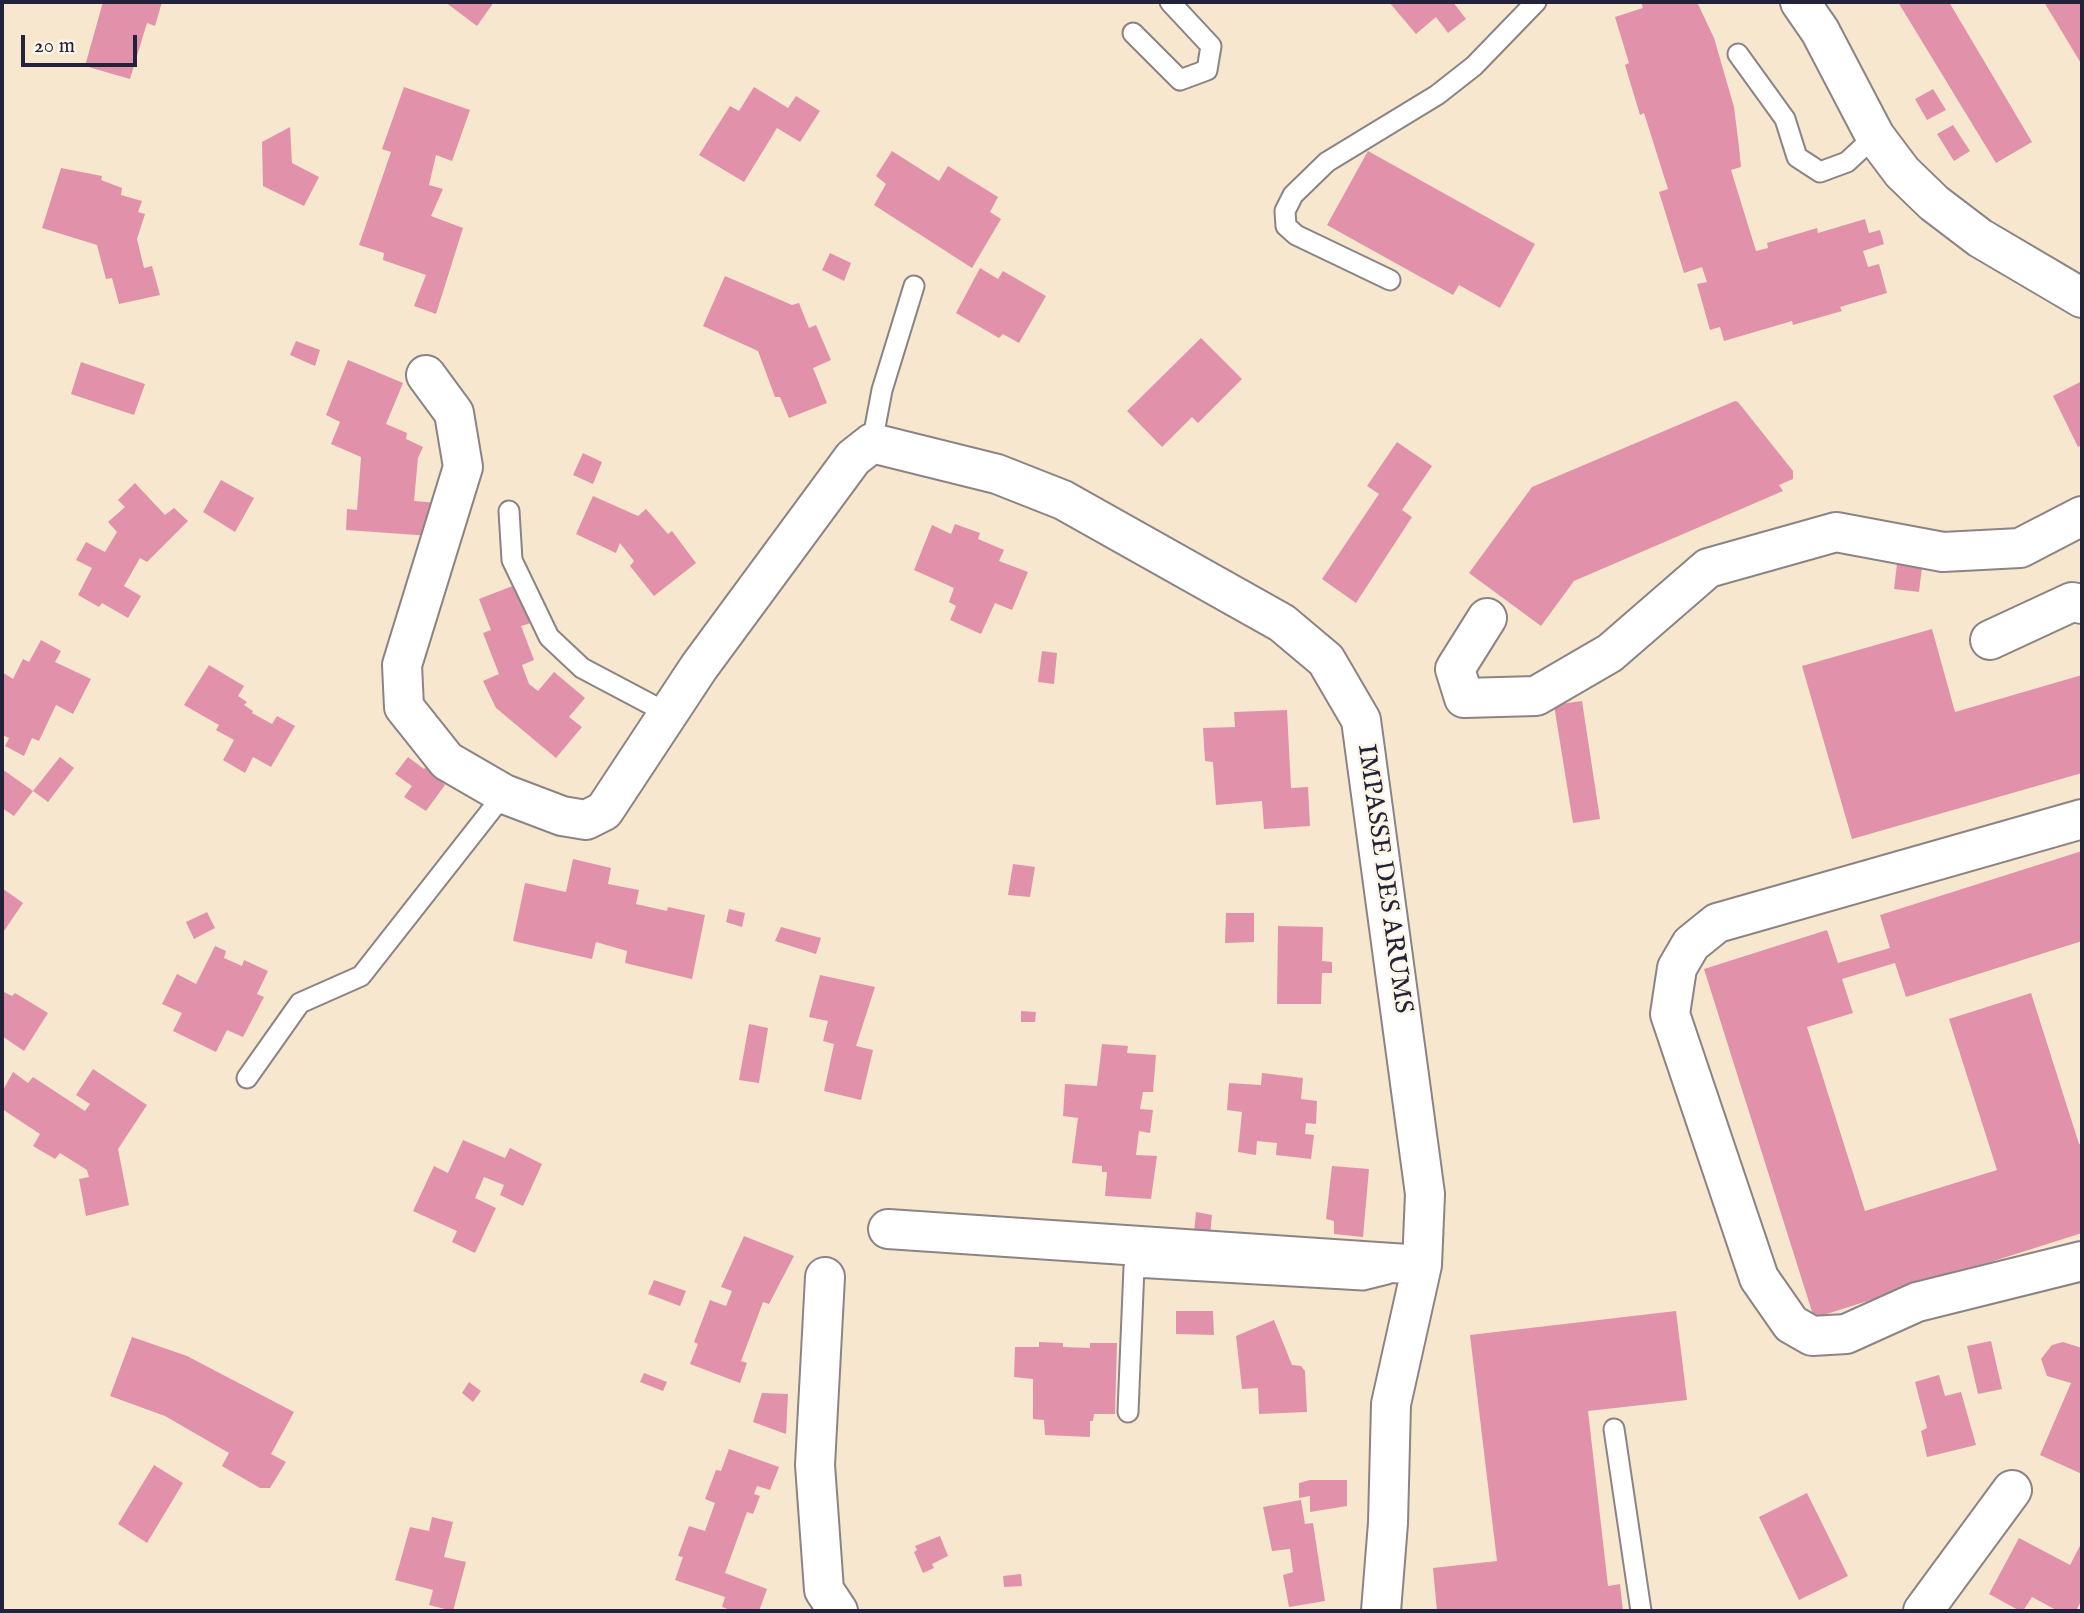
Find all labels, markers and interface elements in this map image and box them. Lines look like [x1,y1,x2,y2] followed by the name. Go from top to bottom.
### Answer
[24,21,140,65] scale bar
[34,33,75,60] text: 20 m
[1349,742,1417,1016] street label: IMPASSE DES ARUMS

